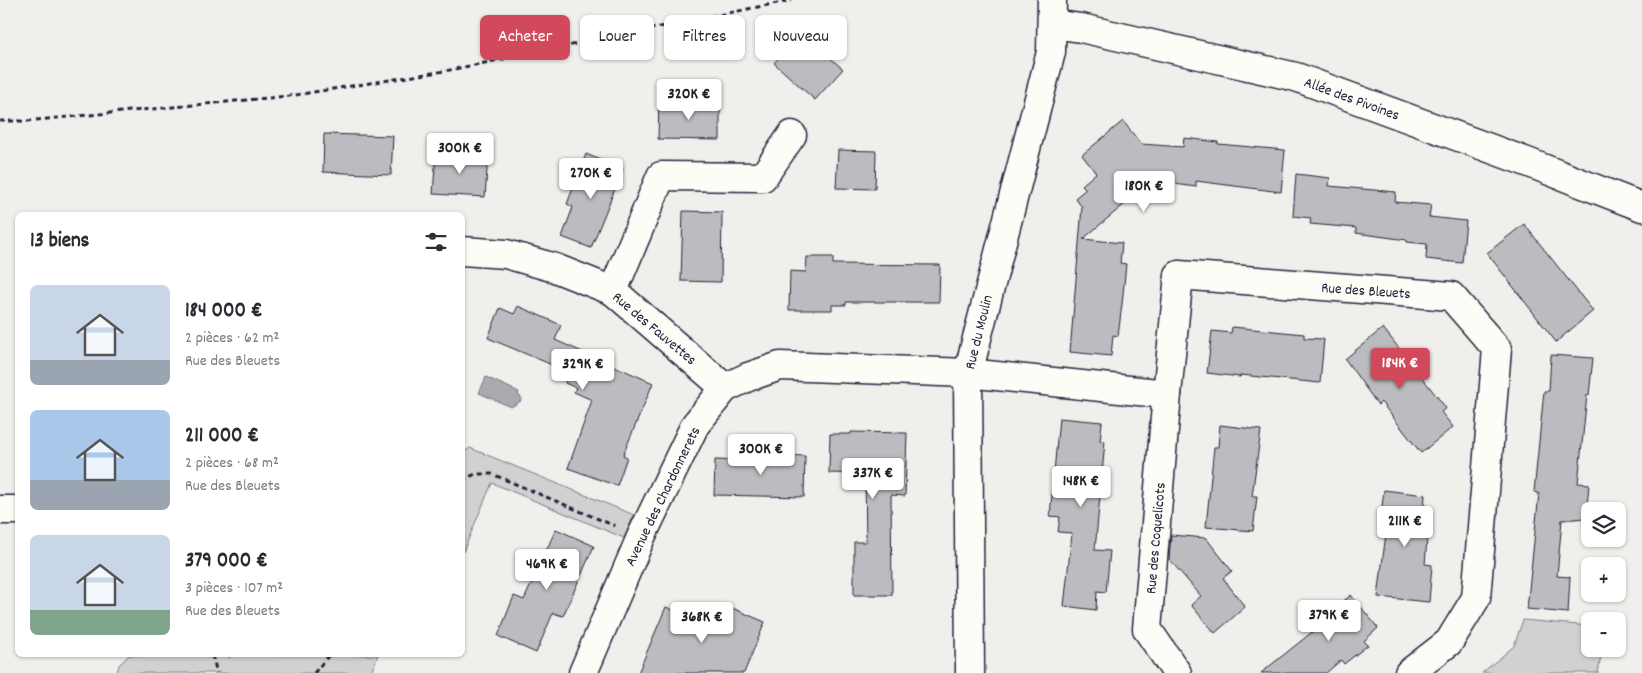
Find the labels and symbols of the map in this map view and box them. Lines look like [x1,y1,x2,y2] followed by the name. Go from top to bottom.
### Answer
[1300,72,1402,127] street label: Allée des Pivoines
[648,78,730,121] pin: 320K €
[419,132,501,175] pin: 300K €
[550,158,632,200] pin: 270K €
[1103,170,1185,213] pin: 180K €
[1321,278,1411,306] street label: Rue des Bleuets
[607,288,701,371] street label: Rue des Fauvettes
[960,293,1000,372] street label: Rue du Moulin
[542,348,624,391] pin: 329K €
[1359,348,1441,390] pin: 184K €
[620,423,707,570] street label: Avenue des Chardonnerets
[720,434,802,476] pin: 300K €
[832,458,914,500] pin: 337K €
[1040,466,1122,508] pin: 148K €
[1141,481,1173,595] street label: Rue des Coquelicots
[1364,506,1446,548] pin: 211K €
[506,548,588,591] pin: 469K €
[1288,600,1370,642] pin: 379K €
[661,602,743,644] pin: 368K €

